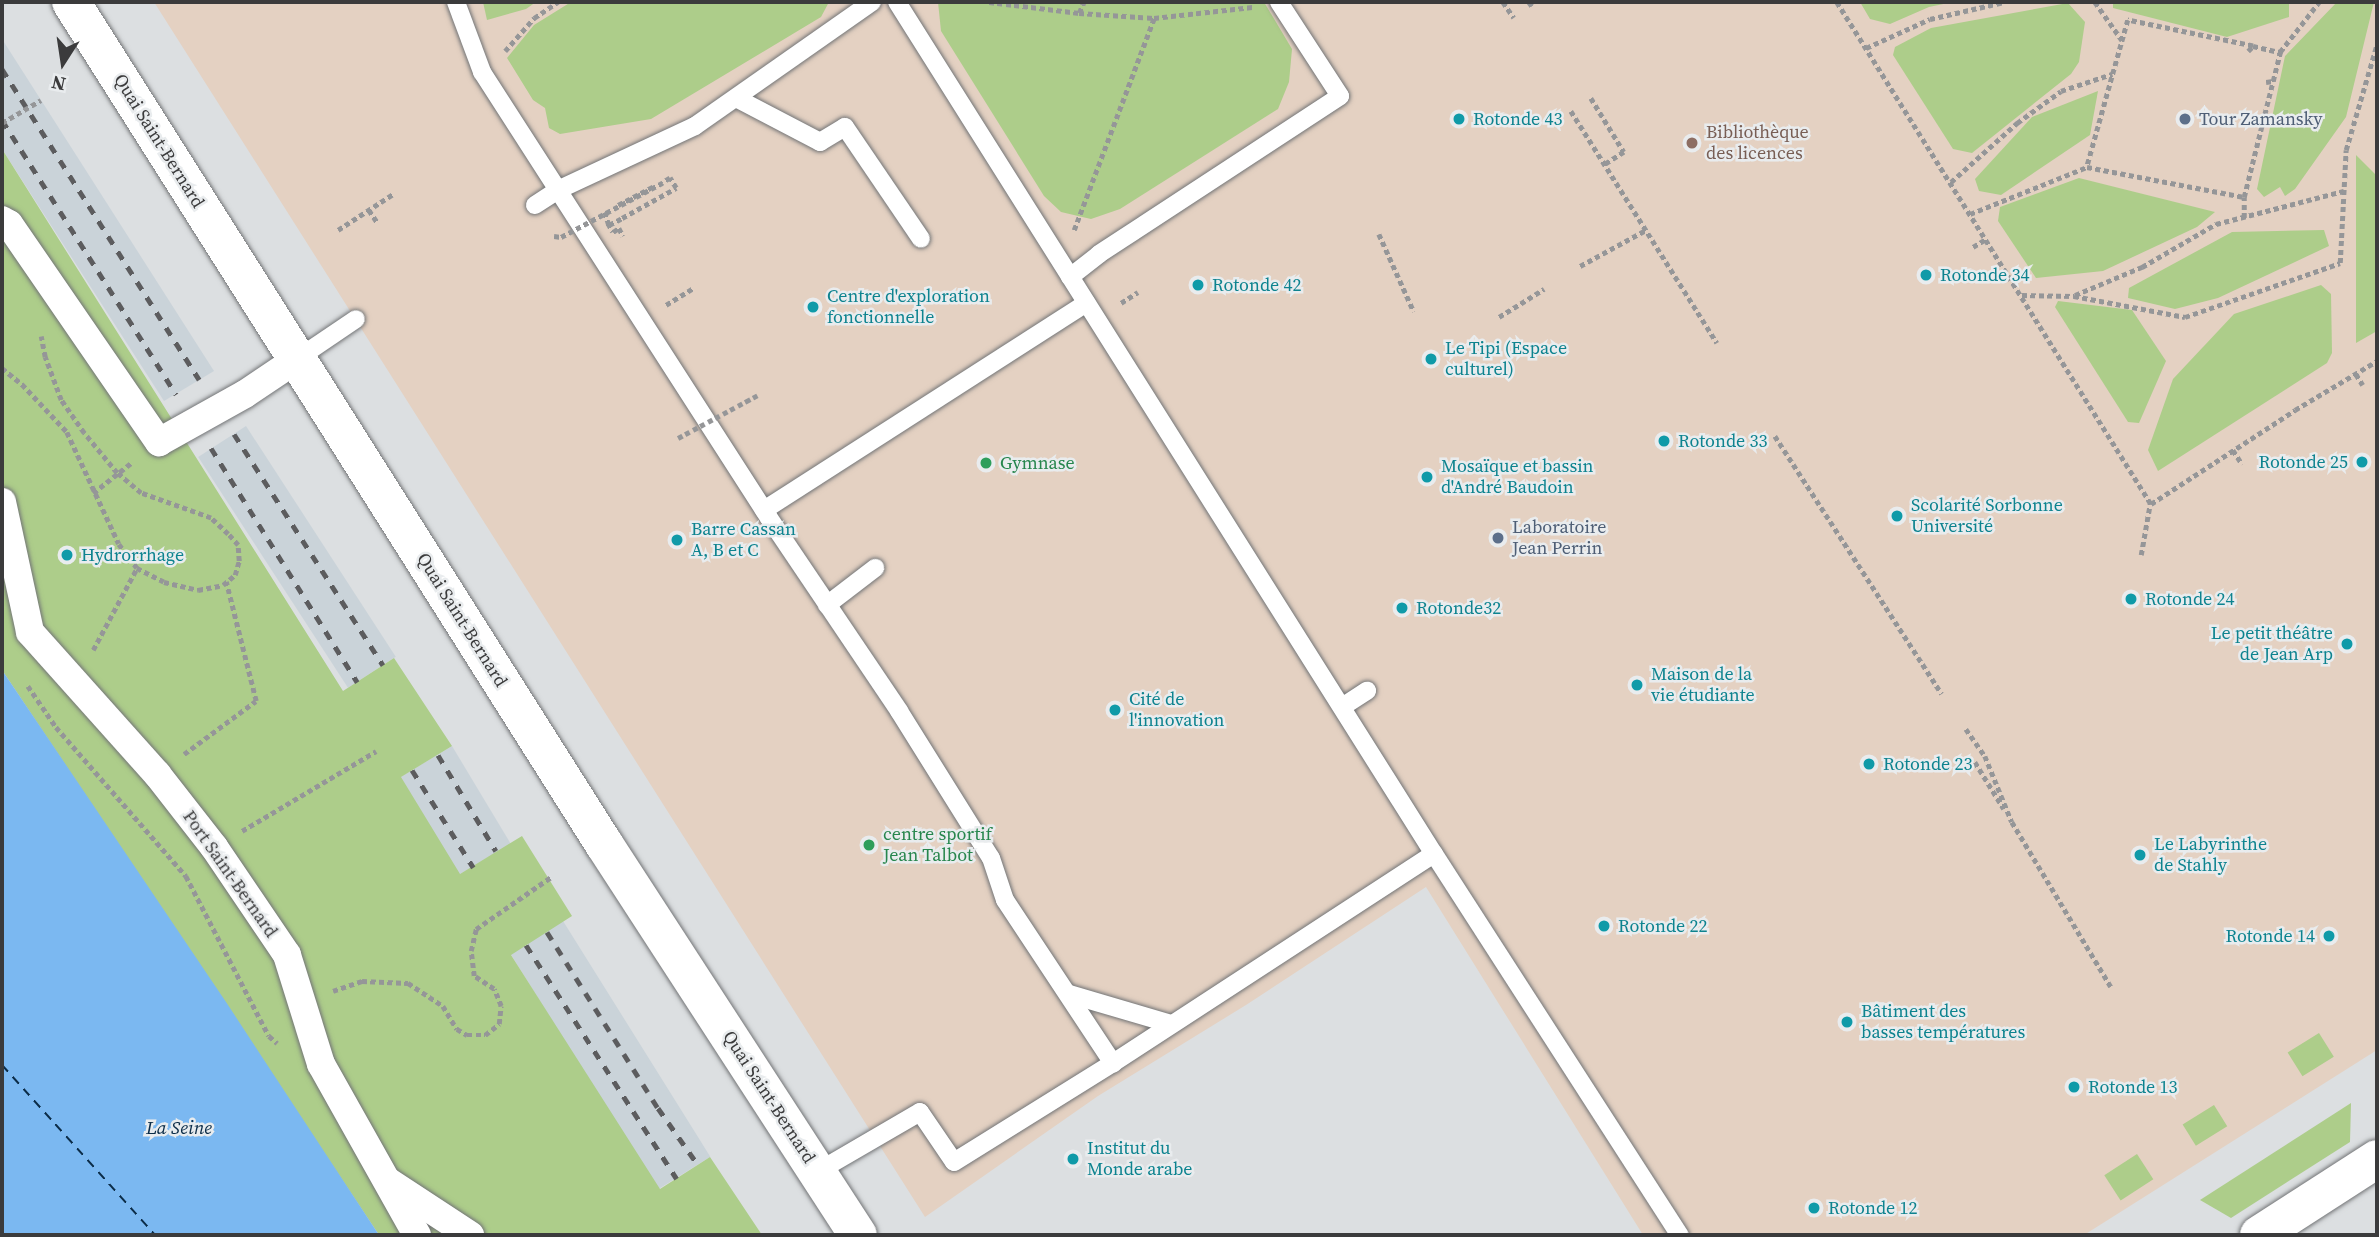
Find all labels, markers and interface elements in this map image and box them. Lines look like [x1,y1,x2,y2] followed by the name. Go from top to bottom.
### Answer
[28,28,98,98] north arrow
[49,69,68,98] text: N
[109,70,209,212] street label: Quai Saint-Bernard
[1473,108,1562,130] place label: Rotonde 43
[2199,108,2322,130] place label: Tour Zamansky
[1451,111,1467,127] marker: Rotonde 43
[2177,111,2193,127] marker: Tour Zamansky
[1706,122,1809,164] place label: Bibliothèque des licences
[1684,135,1700,151] marker: Bibliothèque des licences
[1940,264,2029,286] place label: Rotonde 34
[1918,267,1934,283] marker: Rotonde 34
[1212,274,1301,296] place label: Rotonde 42
[1190,277,1206,293] marker: Rotonde 42
[827,286,990,328] place label: Centre d'exploration fonctionnelle
[805,299,821,315] marker: Centre d'exploration fonctionnelle
[1445,338,1567,380] place label: Le Tipi (Espace culturel)
[1423,351,1439,367] marker: Le Tipi (Espace culturel)
[1678,430,1767,452] place label: Rotonde 33
[1656,433,1672,449] marker: Rotonde 33
[2259,451,2348,473] place label: Rotonde 25
[1000,452,1075,474] place label: Gymnase
[2354,454,2370,470] marker: Rotonde 25
[978,455,994,471] marker: Gymnase
[1441,456,1593,498] place label: Mosaïque et bassin d'André Baudoin
[1419,469,1435,485] marker: Mosaïque et bassin d'André Baudoin
[1911,495,2063,538] place label: Scolarité Sorbonne Université
[1889,508,1905,524] marker: Scolarité Sorbonne Université
[1512,517,1606,560] place label: Laboratoire Jean Perrin
[691,519,796,562] place label: Barre Cassan A, B et C
[1490,530,1506,546] marker: Laboratoire Jean Perrin
[669,532,685,548] marker: Barre Cassan A, B et C
[81,544,184,566] place label: Hydrorrhage
[59,547,75,563] marker: Hydrorrhage
[412,549,512,691] street label: Quai Saint-Bernard
[2145,588,2234,610] place label: Rotonde 24
[2123,591,2139,607] marker: Rotonde 24
[1416,597,1501,619] place label: Rotonde32
[1394,600,1410,616] marker: Rotonde32
[2211,623,2333,666] place label: Le petit théâtre de Jean Arp
[2339,636,2355,652] marker: Le petit théâtre de Jean Arp
[1651,664,1755,706] place label: Maison de la vie étudiante
[1629,677,1645,693] marker: Maison de la vie étudiante
[1129,689,1225,732] place label: Cité de l'innovation
[1107,702,1123,718] marker: Cité de l'innovation
[1883,753,1972,775] place label: Rotonde 23
[1861,756,1877,772] marker: Rotonde 23
[178,806,282,942] street label: Port Saint-Bernard
[883,824,992,866] place label: centre sportif Jean Talbot
[2154,834,2267,876] place label: Le Labyrinthe de Stahly
[861,837,877,853] marker: centre sportif Jean Talbot
[2132,847,2148,863] marker: Le Labyrinthe de Stahly
[1618,915,1707,937] place label: Rotonde 22
[1596,918,1612,934] marker: Rotonde 22
[2226,925,2315,947] place label: Rotonde 14
[2321,928,2337,944] marker: Rotonde 14
[1861,1001,2025,1044] place label: Bâtiment des basses températures
[1839,1014,1855,1030] marker: Bâtiment des basses températures
[718,1027,820,1167] street label: Quai Saint-Bernard
[2088,1076,2177,1098] place label: Rotonde 13
[2066,1079,2082,1095] marker: Rotonde 13
[146,1117,212,1139] water label: La Seine
[1087,1138,1192,1180] place label: Institut du Monde arabe
[1065,1151,1081,1167] marker: Institut du Monde arabe
[1828,1197,1917,1219] place label: Rotonde 12
[1806,1200,1822,1216] marker: Rotonde 12

